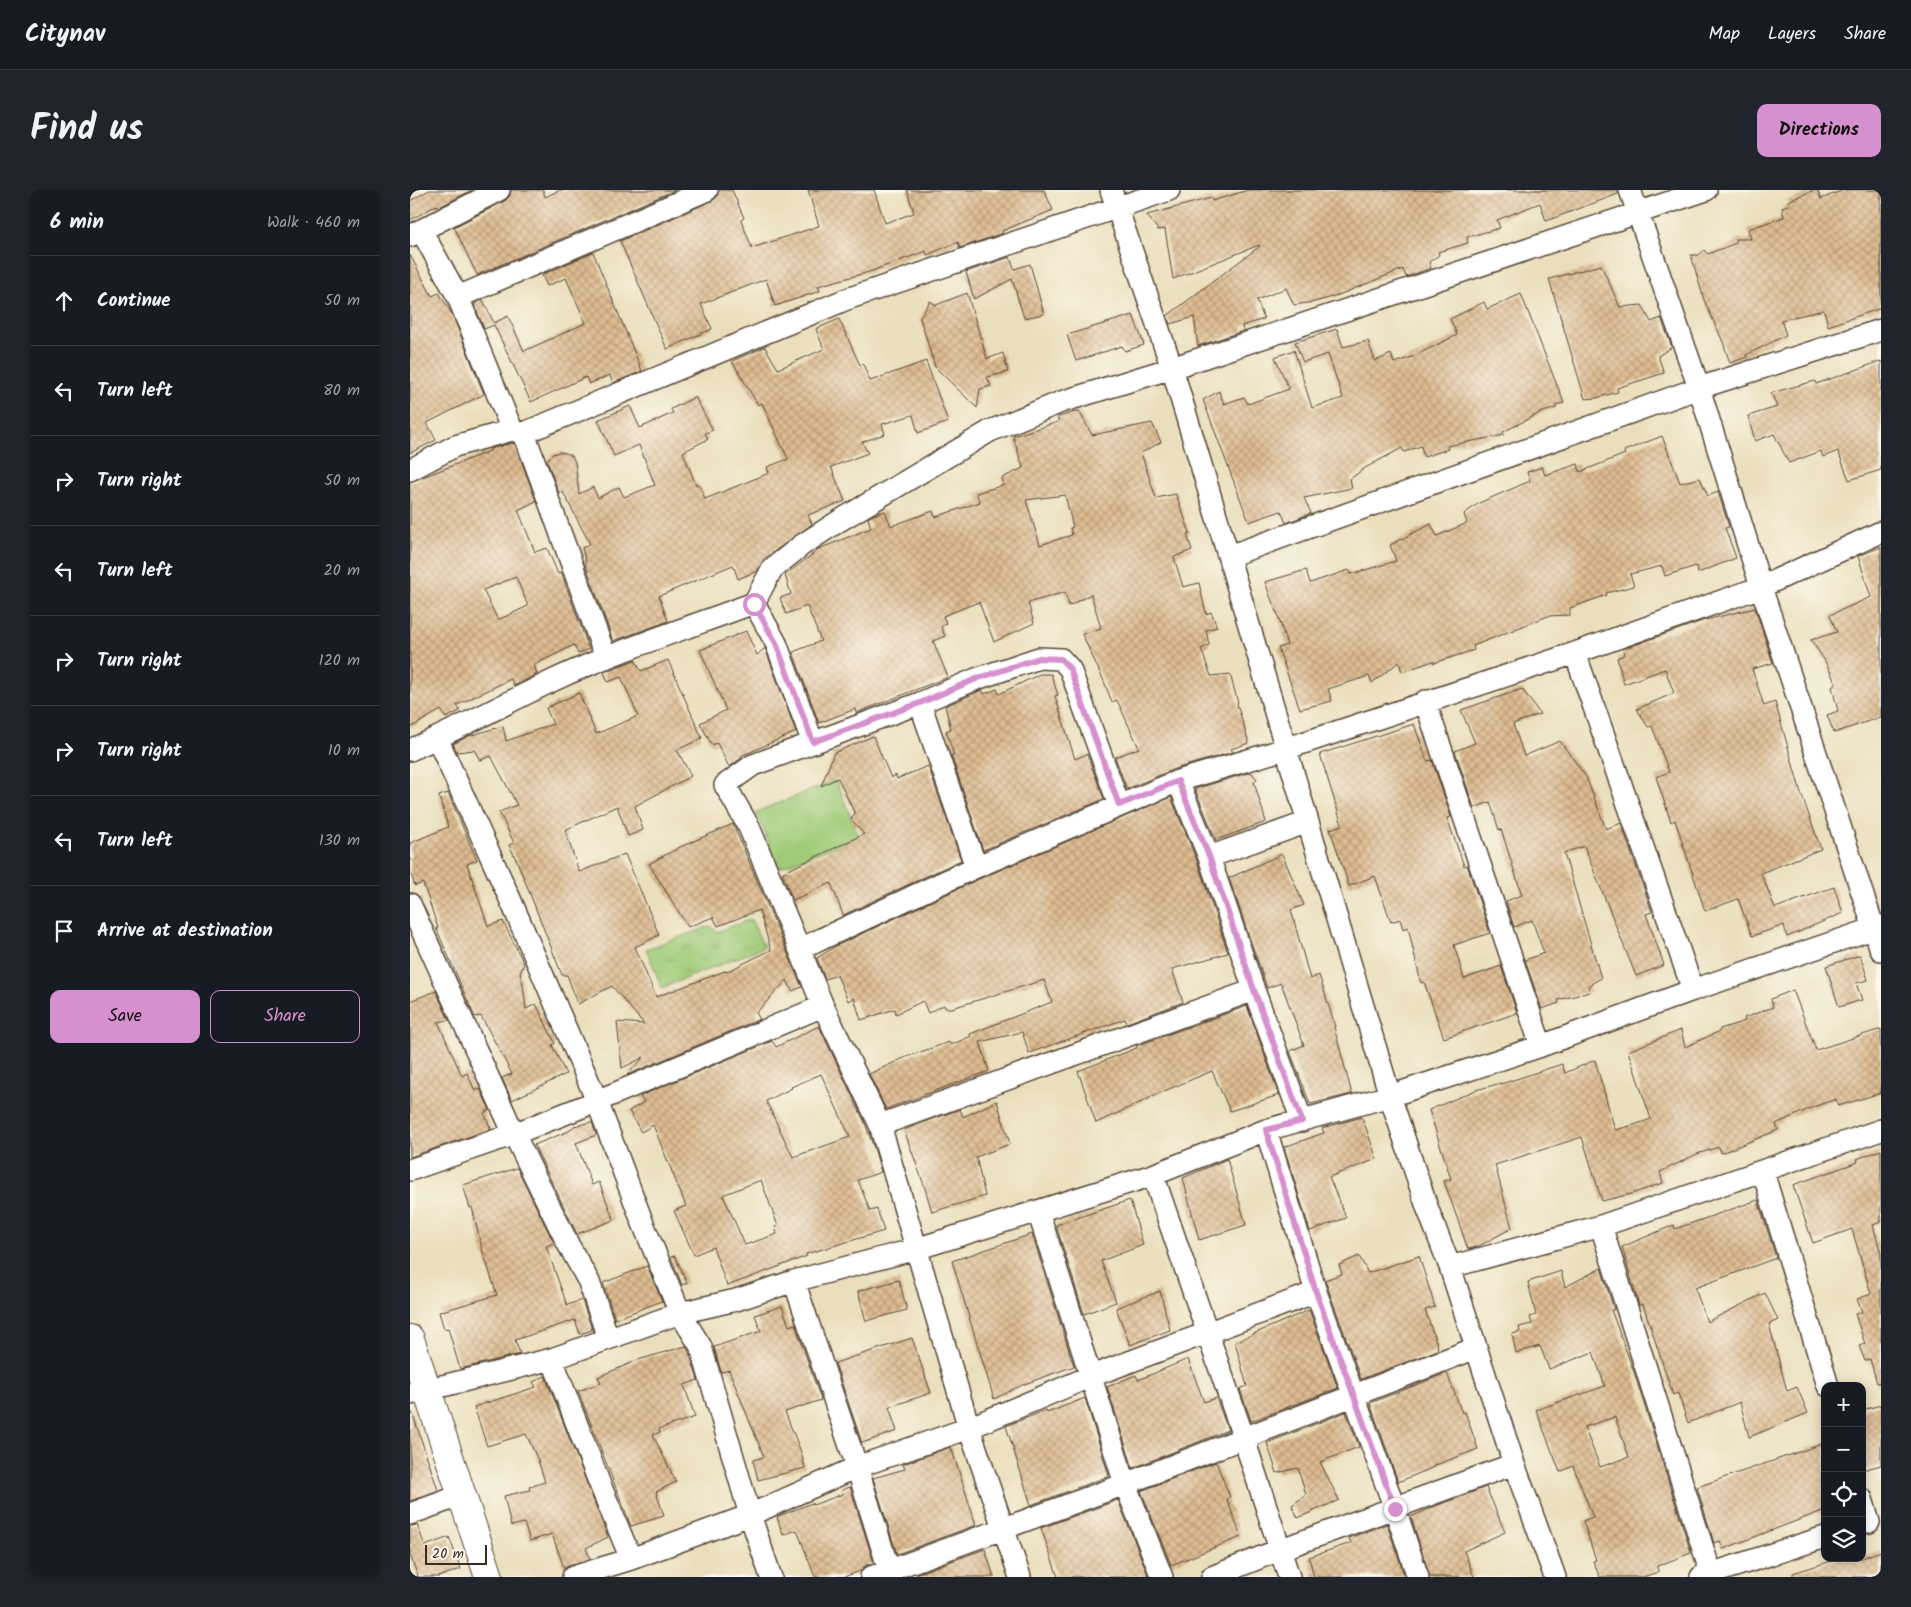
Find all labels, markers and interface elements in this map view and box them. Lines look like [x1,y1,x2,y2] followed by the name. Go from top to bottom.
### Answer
[25,15,105,54] text: Citynav
[1709,20,1740,49] text: Map
[1768,20,1816,49] text: Layers
[1844,20,1886,49] text: Share
[30,102,143,158] text: Find us
[1757,104,1881,157] button: Directions
[50,206,104,239] text: 6 min
[267,210,360,235] text: Walk · 460 m
[97,286,170,316] text: Continue
[50,287,78,315] icon: ahead
[324,288,360,313] text: 50 m
[97,376,172,406] text: Turn left
[50,377,78,405] icon: left
[323,378,360,403] text: 80 m
[97,466,182,496] text: Turn right
[50,467,78,495] icon: right
[324,468,360,493] text: 50 m
[97,556,172,586] text: Turn left
[50,557,78,585] icon: left
[324,558,360,583] text: 20 m
[743,593,766,616] route start
[97,646,182,676] text: Turn right
[50,647,78,675] icon: right
[319,648,360,673] text: 120 m
[97,736,182,766] text: Turn right
[50,737,78,765] icon: right
[328,738,360,763] text: 10 m
[97,826,172,856] text: Turn left
[50,827,78,855] icon: left
[319,828,360,853] text: 130 m
[97,916,273,946] text: Arrive at destination
[50,917,78,945] icon: arrive
[50,990,200,1043] button: Save
[210,990,360,1043] button: Share
[1821,1382,1866,1562] map controls
[1821,1382,1866,1427] button: +
[1821,1427,1866,1472] button: −
[1821,1472,1866,1517] button: locate
[1384,1498,1407,1521] route end
[1821,1517,1866,1562] button: layers
[425,1542,488,1565] scale bar
[432,1543,464,1565] text: 20 m

